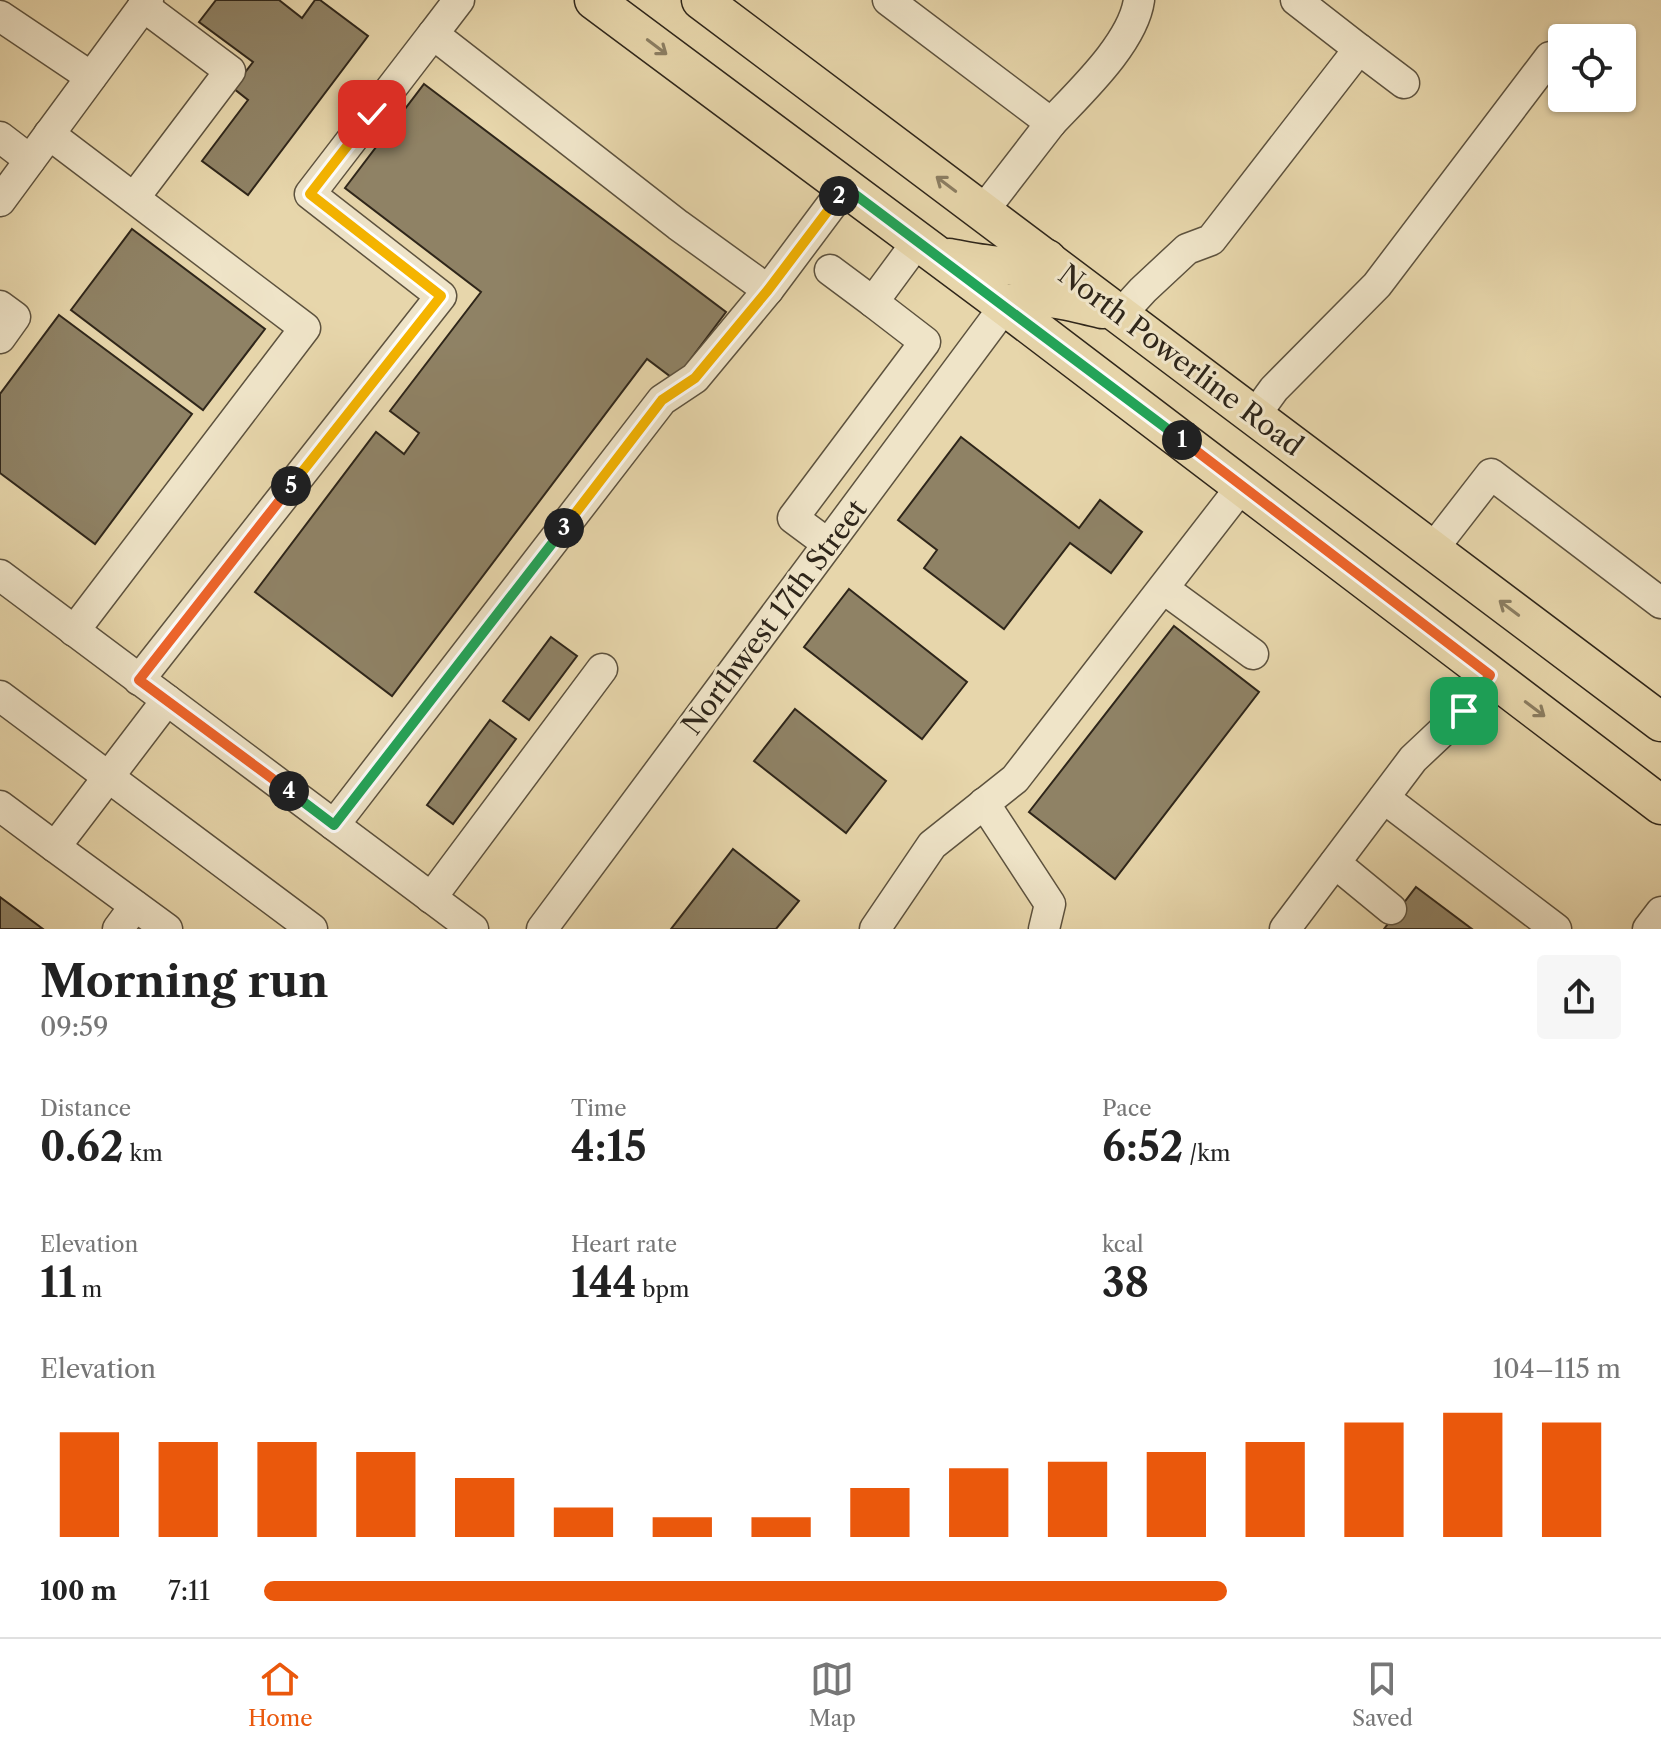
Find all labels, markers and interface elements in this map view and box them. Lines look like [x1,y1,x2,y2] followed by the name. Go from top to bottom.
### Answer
[1548,24,1636,112] map controls
[1548,24,1636,112] button: locate
[645,38,667,55] one-way arrow
[338,80,406,148] pin
[350,92,394,136] icon: check
[936,175,957,192] one-way arrow
[819,176,859,216] pin: 2
[833,182,846,209] text: 2
[1052,257,1310,463] street label: North Powerline Road
[1162,420,1202,460] pin: 1
[1177,426,1187,453] text: 1
[271,466,311,506] pin: 5
[285,472,297,499] text: 5
[675,493,874,741] street label: Northwest 17th Street
[544,508,584,548] pin: 3
[558,514,570,541] text: 3
[1499,599,1521,616] one-way arrow
[1430,677,1498,745] pin
[1442,689,1486,733] icon: arrive
[1524,701,1546,718] one-way arrow
[269,771,309,811] pin: 4
[282,777,296,804] text: 4
[40,954,329,1008] text: Morning run
[1537,955,1621,1039] button: share
[40,1011,108,1043] text: 09:59
[40,1095,131,1122] text: Distance
[571,1095,627,1122] text: Time
[1102,1095,1152,1122] text: Pace
[40,1122,124,1171] text: 0.62
[571,1122,647,1171] text: 4:15
[1102,1122,1183,1171] text: 6:52
[124,1140,163,1167] text: km
[1183,1140,1231,1167] text: /km
[40,1231,138,1258] text: Elevation
[571,1231,677,1258] text: Heart rate
[1102,1231,1144,1258] text: kcal
[40,1258,76,1307] text: 11
[571,1258,636,1307] text: 144
[1102,1258,1149,1307] text: 38
[76,1276,102,1303] text: m
[636,1276,690,1303] text: bpm
[40,1353,156,1385] text: Elevation
[1492,1353,1621,1385] text: 104–115 m
[40,1575,117,1607] text: 100 m
[168,1575,210,1607] text: 7:11
[248,1657,313,1732] tab: Home
[809,1657,856,1732] tab: Map
[1352,1657,1413,1732] tab: Saved

